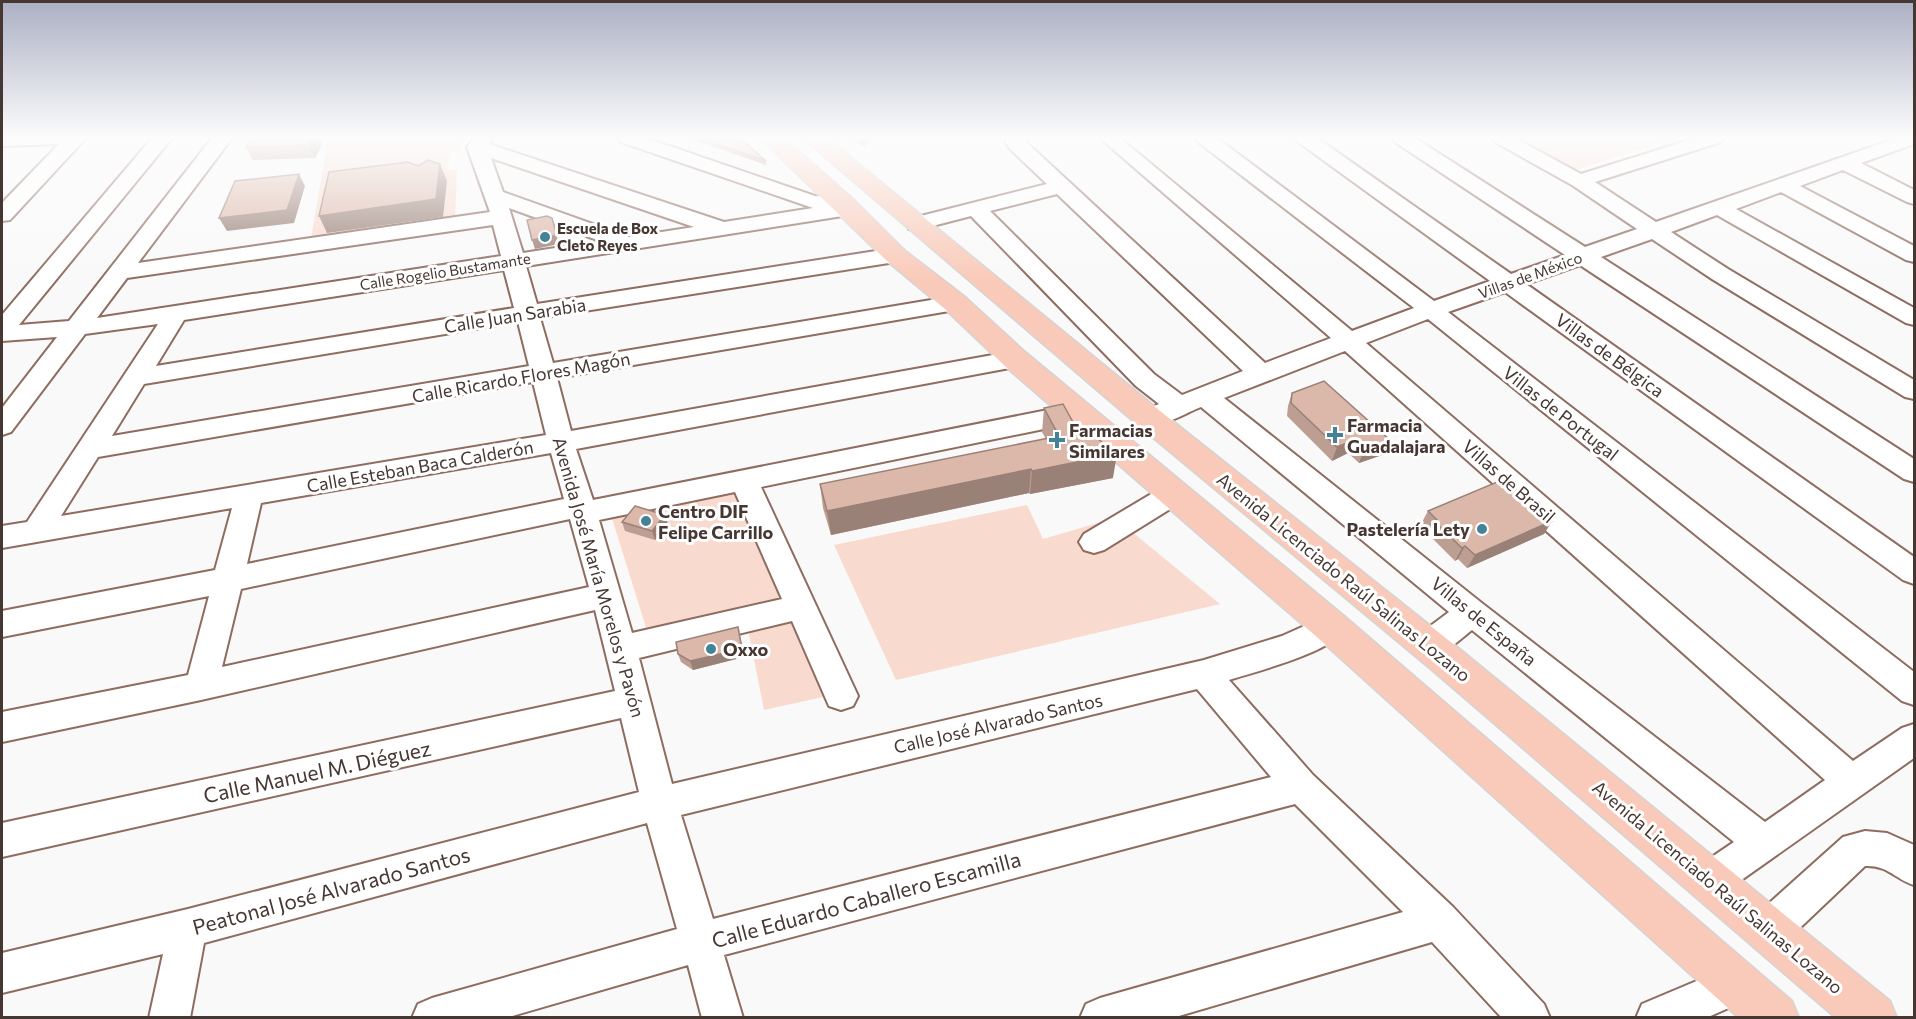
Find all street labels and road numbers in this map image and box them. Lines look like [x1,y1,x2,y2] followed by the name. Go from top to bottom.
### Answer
[1476,248,1584,302] street label: Villas de México
[358,249,532,293] street label: Calle Rogelio Bustamante
[442,293,588,337] street label: Calle Juan Sarabia
[1551,308,1669,402] street label: Villas de Bélgica
[410,347,632,407] street label: Calle Ricardo Flores Magón
[1499,361,1623,465] street label: Villas de Portugal
[548,434,650,720] street label: Avenida José María Morelos y Pavón
[305,435,535,497] street label: Calle Esteban Baca Calderón
[1458,435,1560,527] street label: Villas de Brasil
[1213,468,1475,686] street label: Avenida Licenciado Raúl Salinas Lozano
[1427,572,1541,670] street label: Villas de España
[891,688,1105,758] street label: Calle José Alvarado Santos
[201,735,433,807] street label: Calle Manuel M. Diéguez
[1588,776,1848,998] street label: Avenida Licenciado Raúl Salinas Lozano
[190,841,472,939] street label: Peatonal José Alvarado Santos
[709,846,1023,952] street label: Calle Eduardo Caballero Escamilla

